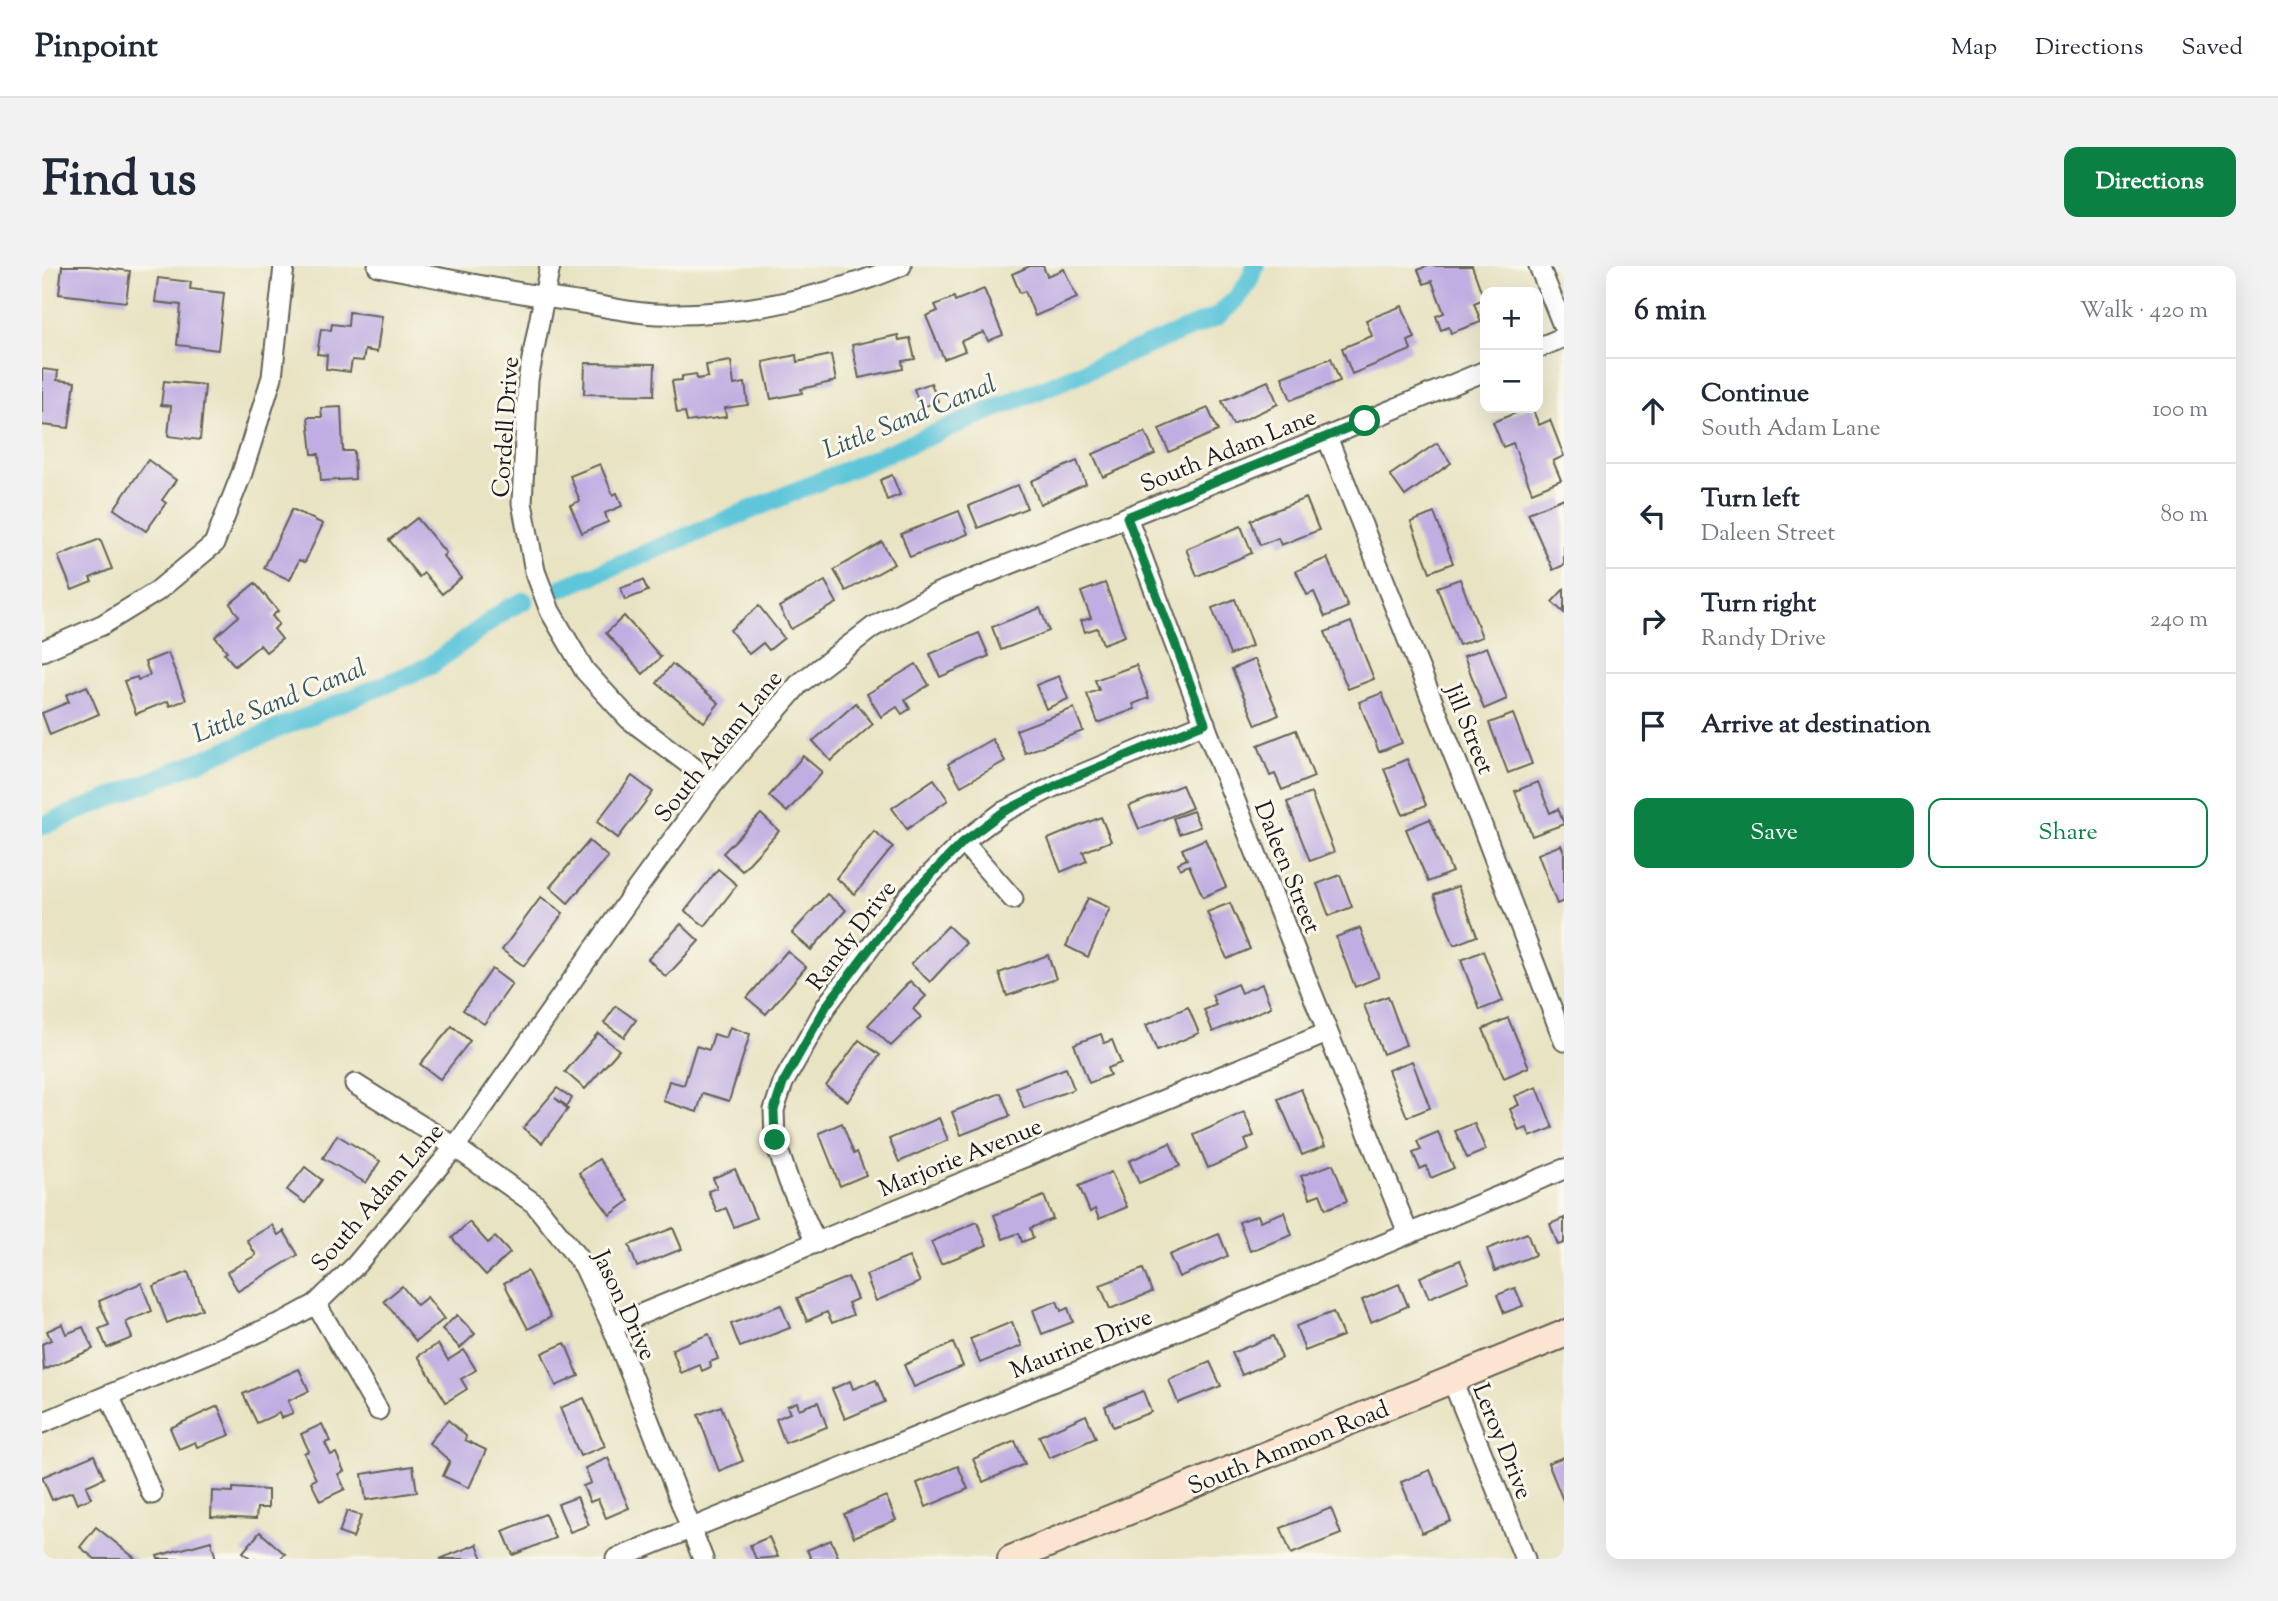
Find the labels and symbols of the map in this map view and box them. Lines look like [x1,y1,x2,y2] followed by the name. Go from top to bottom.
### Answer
[485,355,529,499] street label: Cordell Drive
[818,367,1002,470] water label: Little Sand Canal
[1136,401,1322,503] street label: South Adam Lane
[1349,405,1380,436] route start
[188,651,372,754] water label: Little Sand Canal
[647,664,792,831] street label: South Adam Lane
[1434,678,1502,780] street label: Jill Street
[1244,796,1328,939] street label: Daleen Street
[800,874,905,998] street label: Randy Drive
[874,1111,1048,1207] street label: Marjorie Avenue
[304,1117,453,1280] street label: South Adam Lane
[759,1124,790,1155] route end
[582,1244,663,1366] street label: Jason Drive
[1006,1301,1158,1389] street label: Maurine Drive
[1463,1379,1540,1505] street label: Leroy Drive
[1183,1393,1395,1505] street label: South Ammon Road

